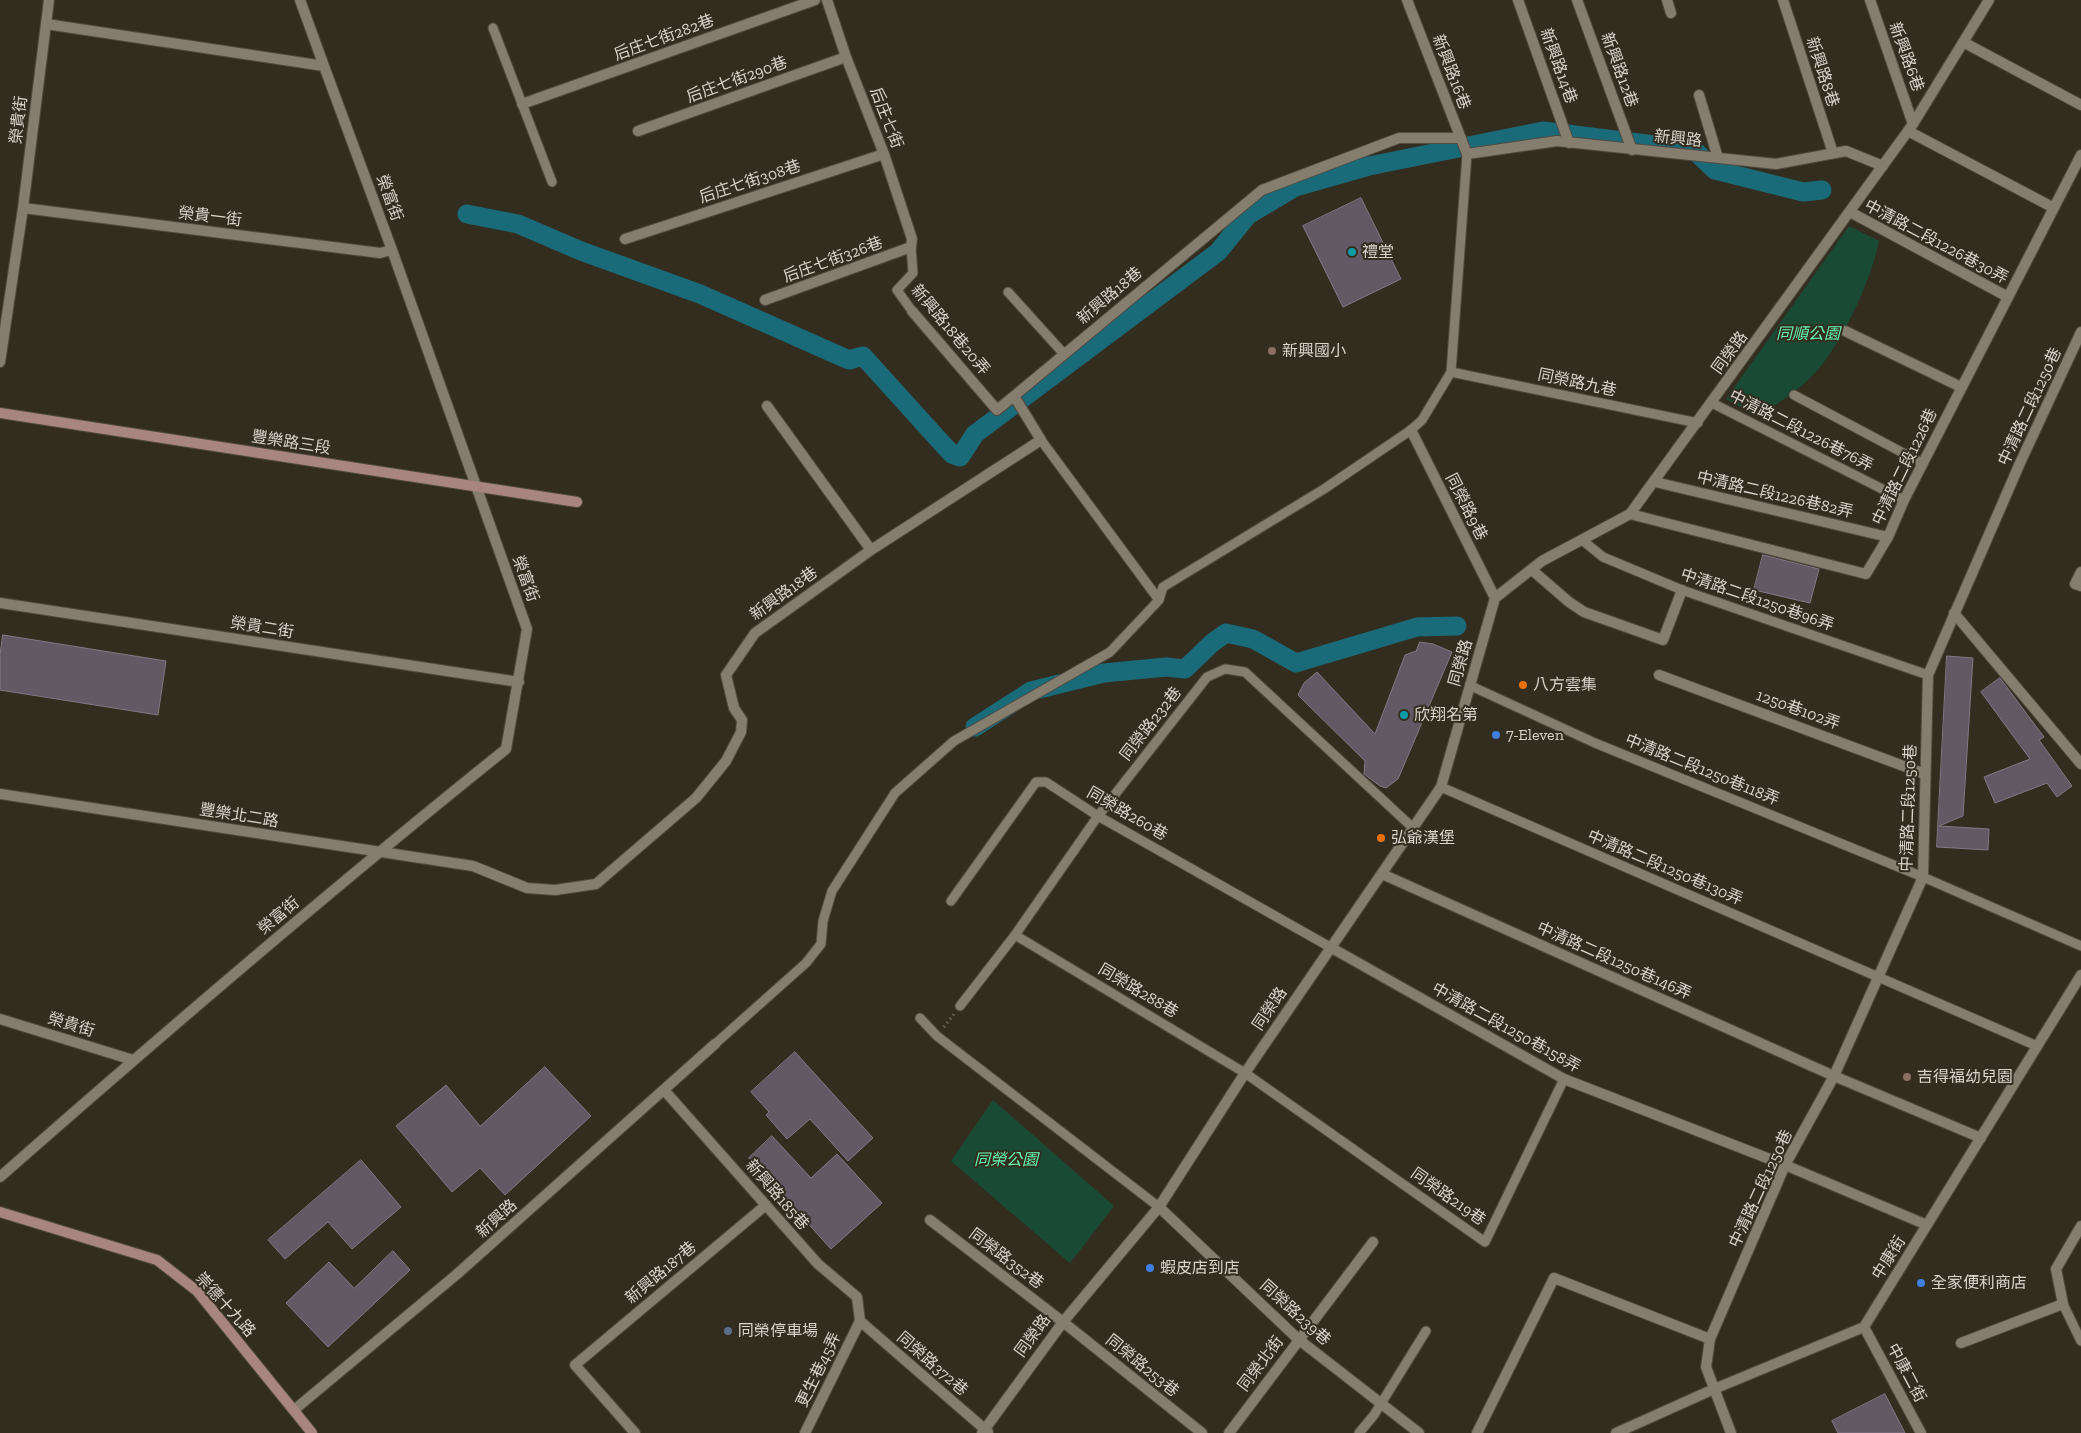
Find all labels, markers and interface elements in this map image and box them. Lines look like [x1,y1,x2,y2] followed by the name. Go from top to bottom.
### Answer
[611,11,717,65] street label: 后庄七街282巷
[1885,20,1927,94] street label: 新興路6巷
[1536,26,1580,106] street label: 新興路14巷
[1597,30,1641,110] street label: 新興路12巷
[1428,32,1474,112] street label: 新興路16巷
[1802,35,1842,109] street label: 新興路8巷
[684,53,790,107] street label: 后庄七街290巷
[866,85,906,151] street label: 后庄七街
[7,95,31,145] street label: 榮貴街
[1653,127,1703,151] street label: 新興路
[697,157,803,207] street label: 后庄七街308巷
[372,172,406,224] street label: 榮富街
[1861,196,2011,288] street label: 中清路二段1226巷30弄
[177,204,243,230] street label: 榮貴一街
[781,233,885,287] street label: 后庄七街326巷
[1362,242,1394,262] place label: 禮堂
[1346,246,1358,258] marker: 禮堂
[1074,263,1146,329] street label: 新興路18巷
[907,281,993,379] street label: 新興路18巷20弄
[1776,324,1840,344] park label: 同順公園
[1708,328,1752,378] street label: 同榮路
[1282,341,1346,361] place label: 新興國小
[1266,345,1278,357] marker: 新興國小
[1994,345,2066,469] street label: 中清路二段1250巷
[1536,365,1618,401] street label: 同榮路九巷
[1726,386,1876,476] street label: 中清路二段1226巷76弄
[1869,406,1941,528] street label: 中清路二段1226巷
[250,427,332,459] street label: 豐樂路三段
[1695,468,1855,522] street label: 中清路二段1226巷82弄
[1441,470,1491,544] street label: 同榮路9巷
[508,553,542,605] street label: 榮富街
[746,563,822,625] street label: 新興路18巷
[1678,565,1836,635] street label: 中清路二段1250巷96弄
[229,614,295,642] street label: 榮貴二街
[1445,637,1477,689] street label: 同榮路
[1533,675,1597,695] place label: 八方雲集
[1517,679,1529,691] marker: 八方雲集
[1116,683,1186,765] street label: 同榮路232巷
[1754,686,1842,734] street label: 1250巷102弄
[1414,705,1478,725] place label: 欣翔名第
[1398,709,1410,721] marker: 欣翔名第
[1506,725,1564,745] place label: 7-Eleven
[1490,729,1502,741] marker: 7-Eleven
[1622,730,1782,810] street label: 中清路二段1250巷118弄
[1897,744,1921,872] street label: 中清路二段1250巷
[1083,783,1171,845] street label: 同榮路260巷
[198,800,280,832] street label: 豐樂北二路
[1584,827,1746,909] street label: 中清路二段1250巷130弄
[1391,828,1455,848] place label: 弘爺漢堡
[1375,832,1387,844] marker: 弘爺漢堡
[254,893,304,939] street label: 榮富街
[1534,918,1694,1004] street label: 中清路二段1250巷146弄
[1095,960,1181,1022] street label: 同榮路288巷
[1428,979,1584,1077] street label: 中清路二段1250巷158弄
[1249,984,1291,1034] street label: 同榮路
[45,1009,97,1041] street label: 榮貴街
[1917,1067,2013,1087] place label: 吉得福幼兒園
[1901,1071,1913,1083] marker: 吉得福幼兒園
[1725,1127,1797,1251] street label: 中清路二段1250巷
[974,1150,1038,1170] park label: 同榮公園
[741,1156,813,1234] street label: 新興路185巷
[1407,1164,1489,1230] street label: 同榮路219巷
[473,1196,521,1242] street label: 新興路
[965,1225,1047,1293] street label: 同榮路352巷
[1868,1233,1910,1283] street label: 中康街
[622,1238,700,1308] street label: 新興路187巷
[1160,1258,1240,1278] place label: 蝦皮店到店
[1144,1262,1156,1274] marker: 蝦皮店到店
[191,1269,259,1341] street label: 崇德十九路
[1931,1273,2027,1293] place label: 全家便利商店
[1256,1276,1334,1350] street label: 同榮路239巷
[1915,1277,1927,1289] marker: 全家便利商店
[1011,1311,1055,1361] street label: 同榮路
[738,1321,818,1341] place label: 同榮停車場
[722,1325,734,1337] marker: 同榮停車場
[893,1328,971,1400] street label: 同榮路372巷
[793,1329,845,1411] street label: 更生巷45弄
[1102,1331,1182,1401] street label: 同榮路253巷
[1234,1333,1288,1395] street label: 同榮北街
[1883,1340,1929,1406] street label: 中康二街

